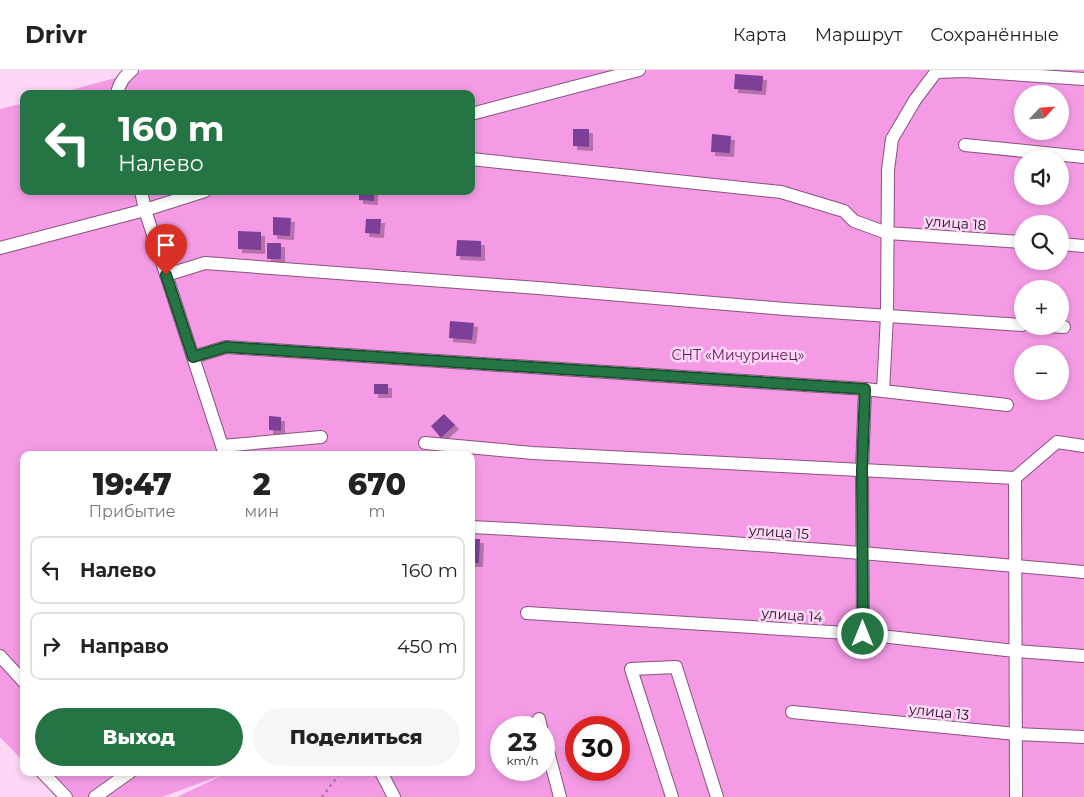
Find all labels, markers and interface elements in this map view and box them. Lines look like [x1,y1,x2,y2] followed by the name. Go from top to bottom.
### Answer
[25,20,87,49] text: Drivr
[733,24,787,46] text: Карта
[815,24,902,46] text: Маршрут
[930,24,1059,46] text: Сохранённые
[1014,85,1069,140] north arrow
[1014,85,1069,400] map controls
[118,107,224,150] text: 160 m
[35,110,100,175] icon: left
[118,150,204,177] text: Налево
[1014,150,1069,205] button: sound
[924,212,987,234] street label: улица 18
[1014,215,1069,270] button: search
[145,224,187,275] pin
[152,231,180,259] icon: arrive
[1014,280,1069,335] button: +
[1014,345,1069,400] button: −
[672,346,805,364] park label: СНТ «Мичуринец»
[93,466,172,503] text: 19:47
[253,466,271,503] text: 2
[348,466,406,503] text: 670
[89,502,176,521] text: Прибытие
[244,502,279,521] text: мин
[368,502,385,521] text: m
[747,521,810,543] street label: улица 15
[37,556,65,584] icon: left
[80,559,156,582] text: Налево
[402,559,458,582] text: 160 m
[760,604,824,626] street label: улица 14
[836,607,888,659] position arrow
[37,632,65,660] icon: right
[80,635,169,658] text: Направо
[397,635,458,658] text: 450 m
[907,700,970,724] street label: улица 13
[35,708,243,766] button: Выход
[253,708,460,766] button: Поделиться
[565,716,630,781] speed limit sign: 30
[508,727,537,757] text: 23
[506,753,539,768] text: km/h

